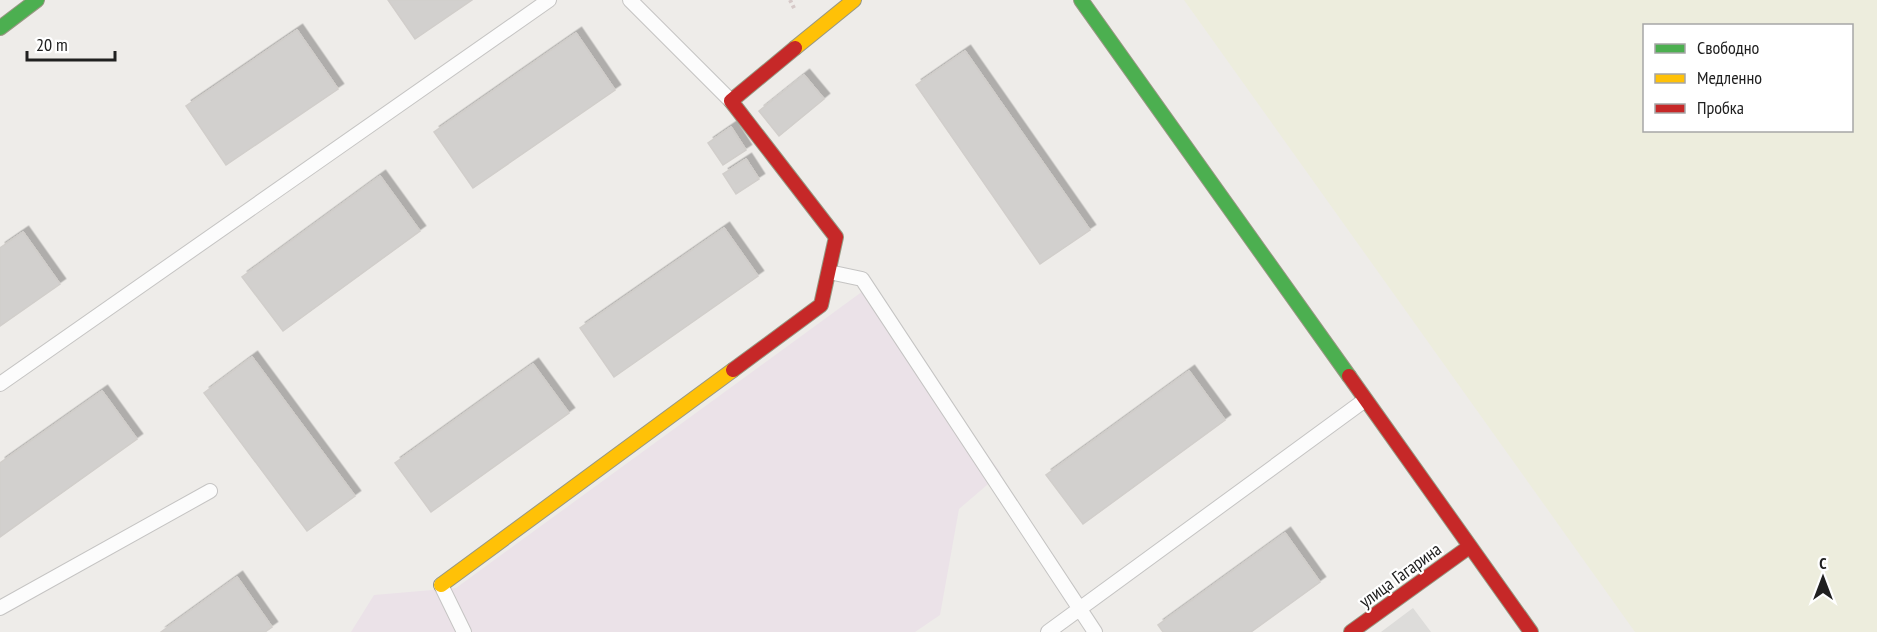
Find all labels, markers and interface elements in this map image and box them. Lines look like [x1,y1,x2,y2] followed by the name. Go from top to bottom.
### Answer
[27,24,116,62] scale bar
[1643,24,1853,132] legend
[36,33,68,56] text: 20 m
[1697,36,1760,59] text: Свободно
[1697,66,1762,89] text: Медленно
[1697,96,1744,119] text: Пробка
[1354,537,1446,613] street label: улица Гагарина
[1793,548,1853,608] north arrow
[1819,553,1827,573] text: С

